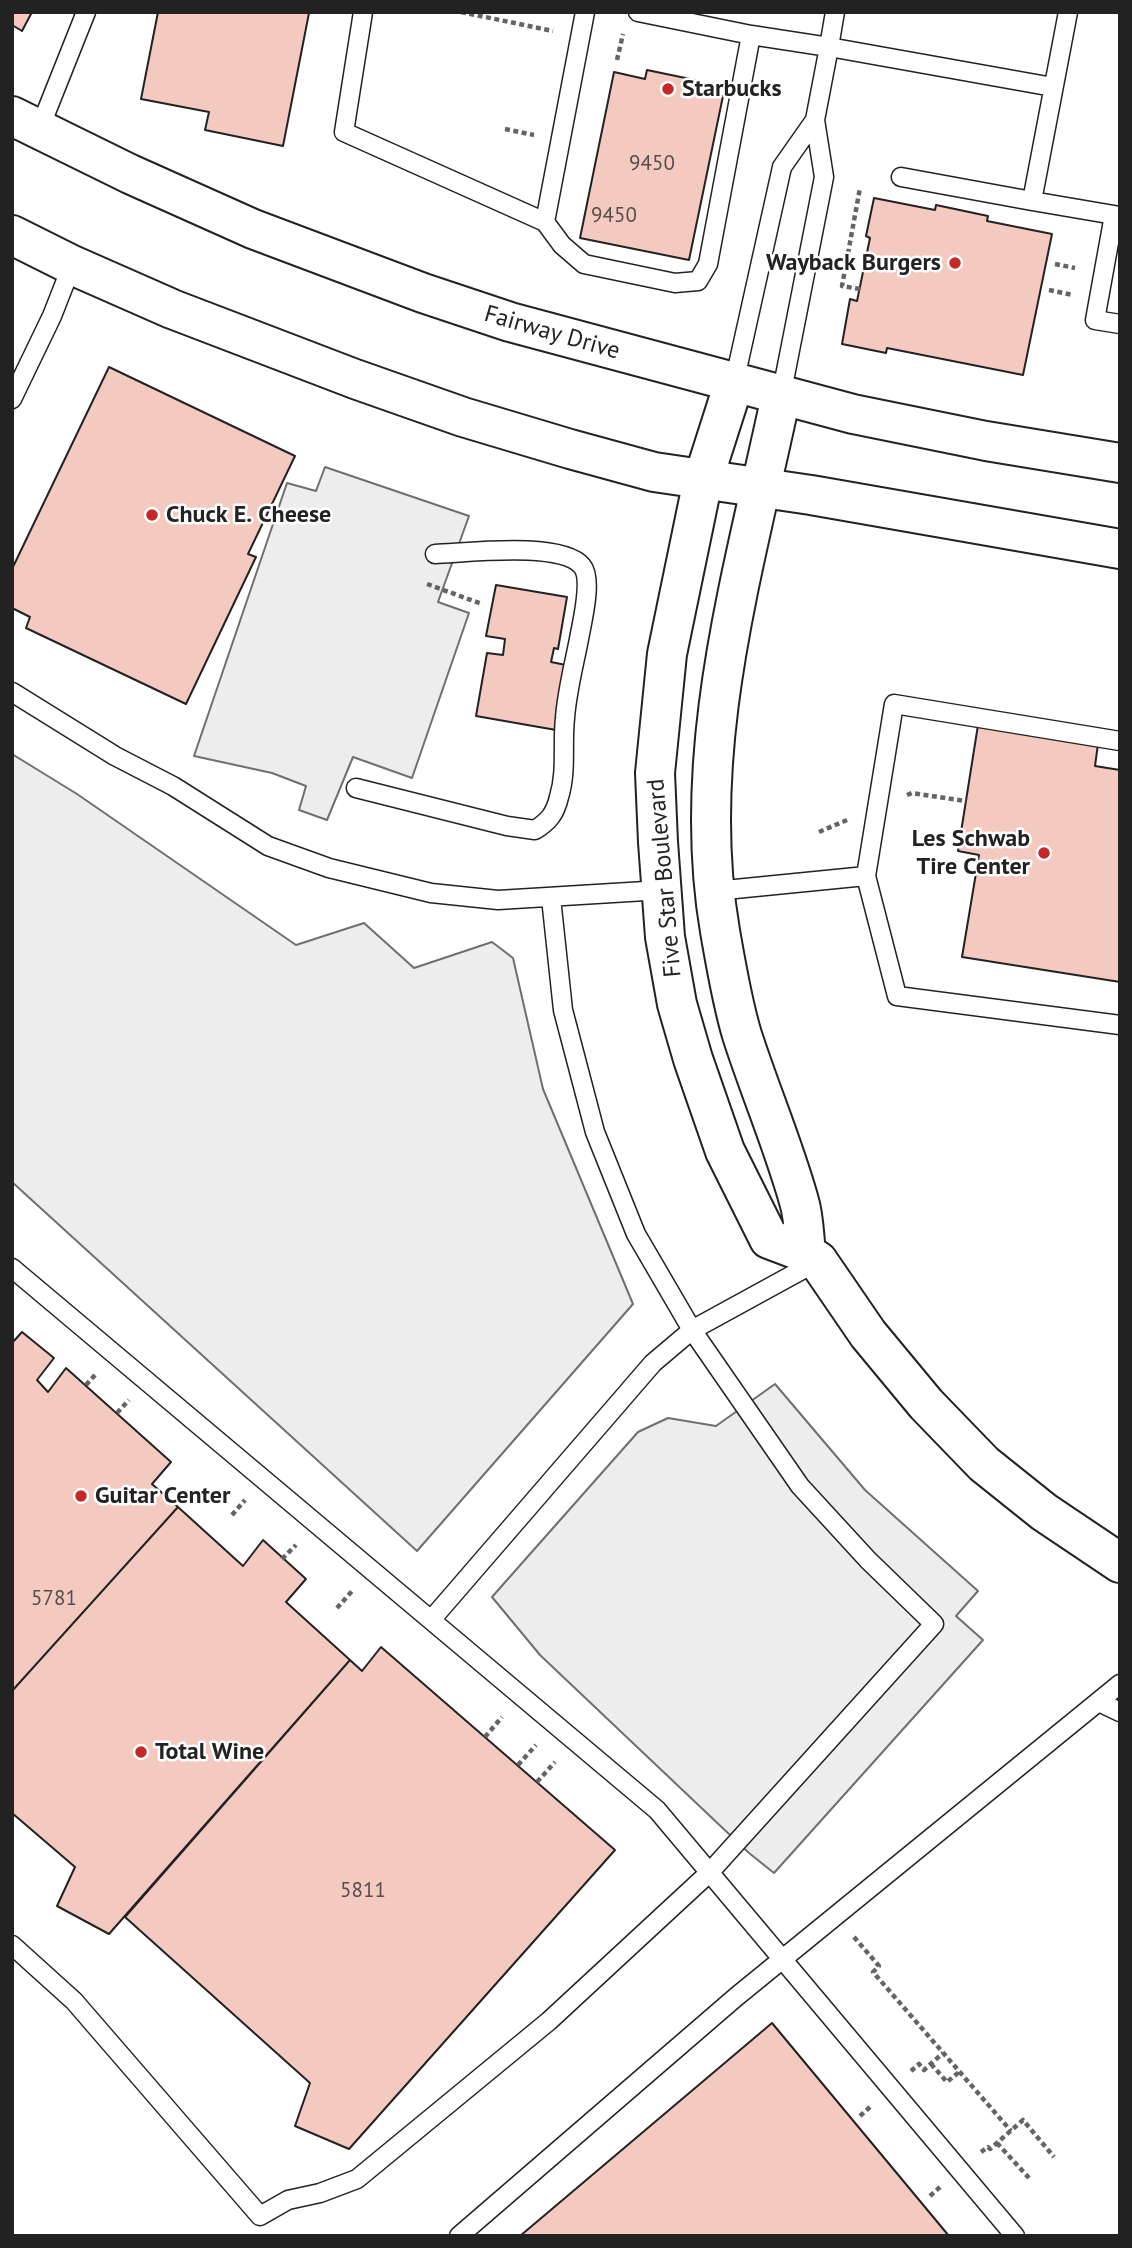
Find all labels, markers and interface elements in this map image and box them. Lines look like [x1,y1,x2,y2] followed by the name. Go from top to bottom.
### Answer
[682,75,782,103] place label: Starbucks
[660,81,676,97] marker: Starbucks
[629,151,675,177] house number: 9450
[591,203,637,229] house number: 9450
[766,249,941,277] place label: Wayback Burgers
[947,255,963,271] marker: Wayback Burgers
[481,300,623,366] street label: Fairway Drive
[166,501,331,529] place label: Chuck E. Cheese
[144,507,160,523] marker: Chuck E. Cheese
[642,778,688,978] street label: Five Star Boulevard
[912,825,1030,881] place label: Les Schwab Tire Center
[1036,845,1052,861] marker: Les Schwab Tire Center
[95,1482,230,1510] place label: Guitar Center
[73,1488,89,1504] marker: Guitar Center
[31,1586,77,1612] house number: 5781
[155,1738,264,1766] place label: Total Wine
[133,1744,149,1760] marker: Total Wine
[340,1878,386,1904] house number: 5811

